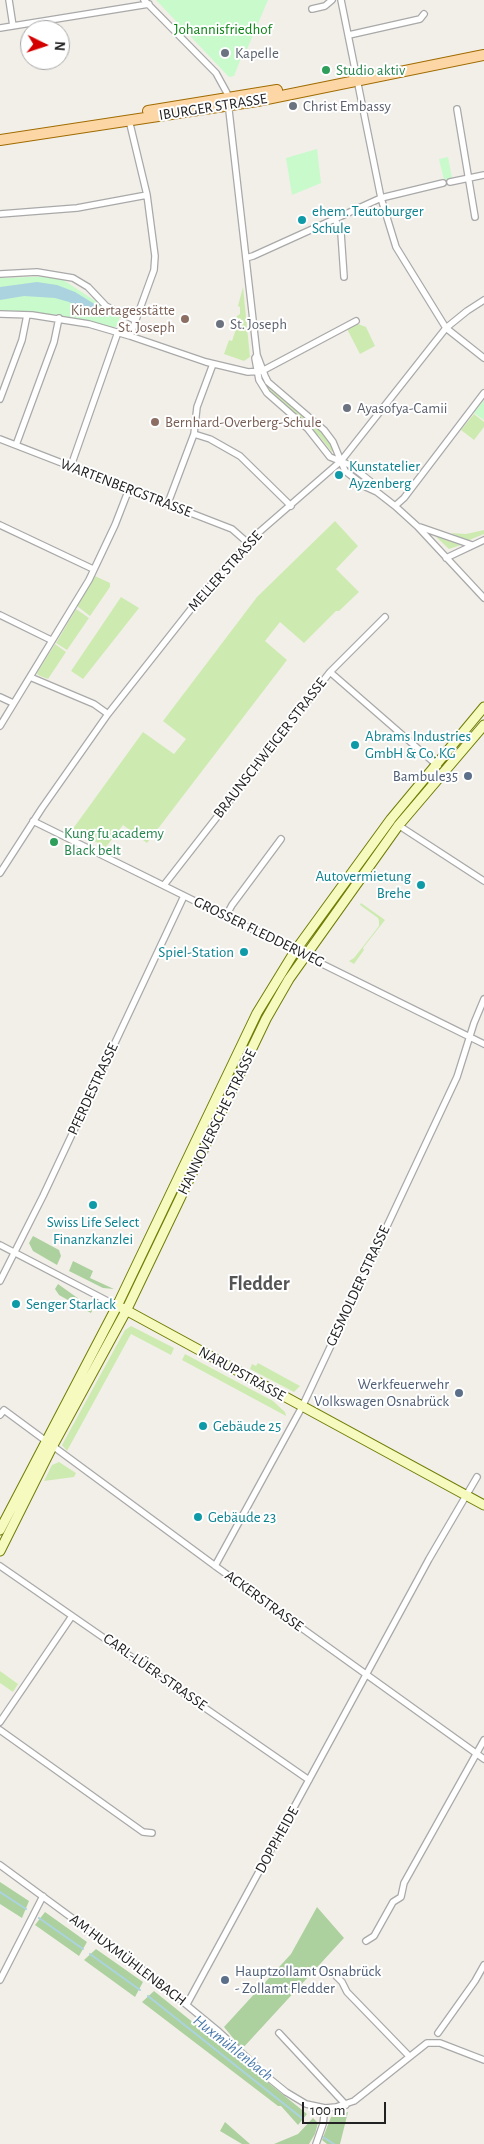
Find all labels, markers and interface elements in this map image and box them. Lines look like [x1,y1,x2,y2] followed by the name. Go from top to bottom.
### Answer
[20,20,70,70] north arrow
[174,20,272,38] park label: Johannisfriedhof
[52,41,66,51] text: N
[235,44,279,62] place label: Kapelle
[219,47,231,59] marker: Kapelle
[336,61,405,79] place label: Studio aktiv
[320,64,332,76] marker: Studio aktiv
[158,90,268,124] street label: IBURGER STRASSE
[303,97,391,115] place label: Christ Embassy
[287,100,299,112] marker: Christ Embassy
[312,202,424,237] place label: ehem. Teutoburger Schule
[296,214,308,226] marker: ehem. Teutoburger Schule
[71,301,175,336] place label: Kindertagesstätte St. Joseph
[179,313,191,325] marker: Kindertagesstätte St. Joseph
[230,315,287,333] place label: St. Joseph
[214,318,226,330] marker: St. Joseph
[357,399,447,417] place label: Ayasofya-Camii
[341,402,353,414] marker: Ayasofya-Camii
[165,413,322,431] place label: Bernhard-Overberg-Schule
[149,416,161,428] marker: Bernhard-Overberg-Schule
[58,455,194,521] street label: WARTENBERGSTRASSE
[349,457,420,492] place label: Kunstatelier Ayzenberg
[333,469,345,481] marker: Kunstatelier Ayzenberg
[184,527,266,615] street label: MELLER STRASSE
[210,674,330,822] street label: BRAUNSCHWEIGER STRASSE
[365,727,471,762] place label: Abrams Industries GmbH & Co. KG
[349,739,361,751] marker: Abrams Industries GmbH & Co. KG
[393,767,458,785] place label: Bambule35
[462,770,474,782] marker: Bambule35
[64,824,164,859] place label: Kung fu academy Black belt
[48,836,60,848] marker: Kung fu academy Black belt
[315,867,411,902] place label: Autovermietung Brehe
[415,879,427,891] marker: Autovermietung Brehe
[191,893,327,971] street label: GROSSER FLEDDERWEG
[158,943,234,961] place label: Spiel-Station
[238,946,250,958] marker: Spiel-Station
[64,1040,122,1138] street label: PFERDESTRASSE
[174,1046,260,1198] street label: HANNOVERSCHE STRASSE
[87,1199,99,1211] marker: Swiss Life Select Finanzkanzlei
[47,1213,139,1248] place label: Swiss Life Select Finanzkanzlei
[322,1223,394,1349] street label: GESMOLDER STRASSE
[228,1272,290,1296] district label: Fledder
[26,1295,116,1313] place label: Senger Starlack
[10,1298,22,1310] marker: Senger Starlack
[195,1343,289,1405] street label: NARUPSTRASSE
[314,1375,449,1410] place label: Werkfeuerwehr Volkswagen Osnabrück
[453,1387,465,1399] marker: Werkfeuerwehr Volkswagen Osnabrück
[213,1417,281,1435] place label: Gebäude 25
[197,1420,209,1432] marker: Gebäude 25
[208,1508,276,1526] place label: Gebäude 23
[192,1511,204,1523] marker: Gebäude 23
[221,1567,307,1635] street label: ACKERSTRASSE
[100,1629,210,1715] street label: CARL-LÜER-STRASSE
[251,1804,303,1876] street label: DOPPHEIDE
[66,1910,190,2010] street label: AM HUXMÜHLENBACH
[235,1962,381,1997] place label: Hauptzollamt Osnabrück - Zollamt Fledder
[219,1974,231,1986] marker: Hauptzollamt Osnabrück - Zollamt Fledder
[189,2011,277,2085] water label: Huxmühlenbach
[304,2092,388,2124] scale bar
[310,2103,345,2118] text: 100 m

